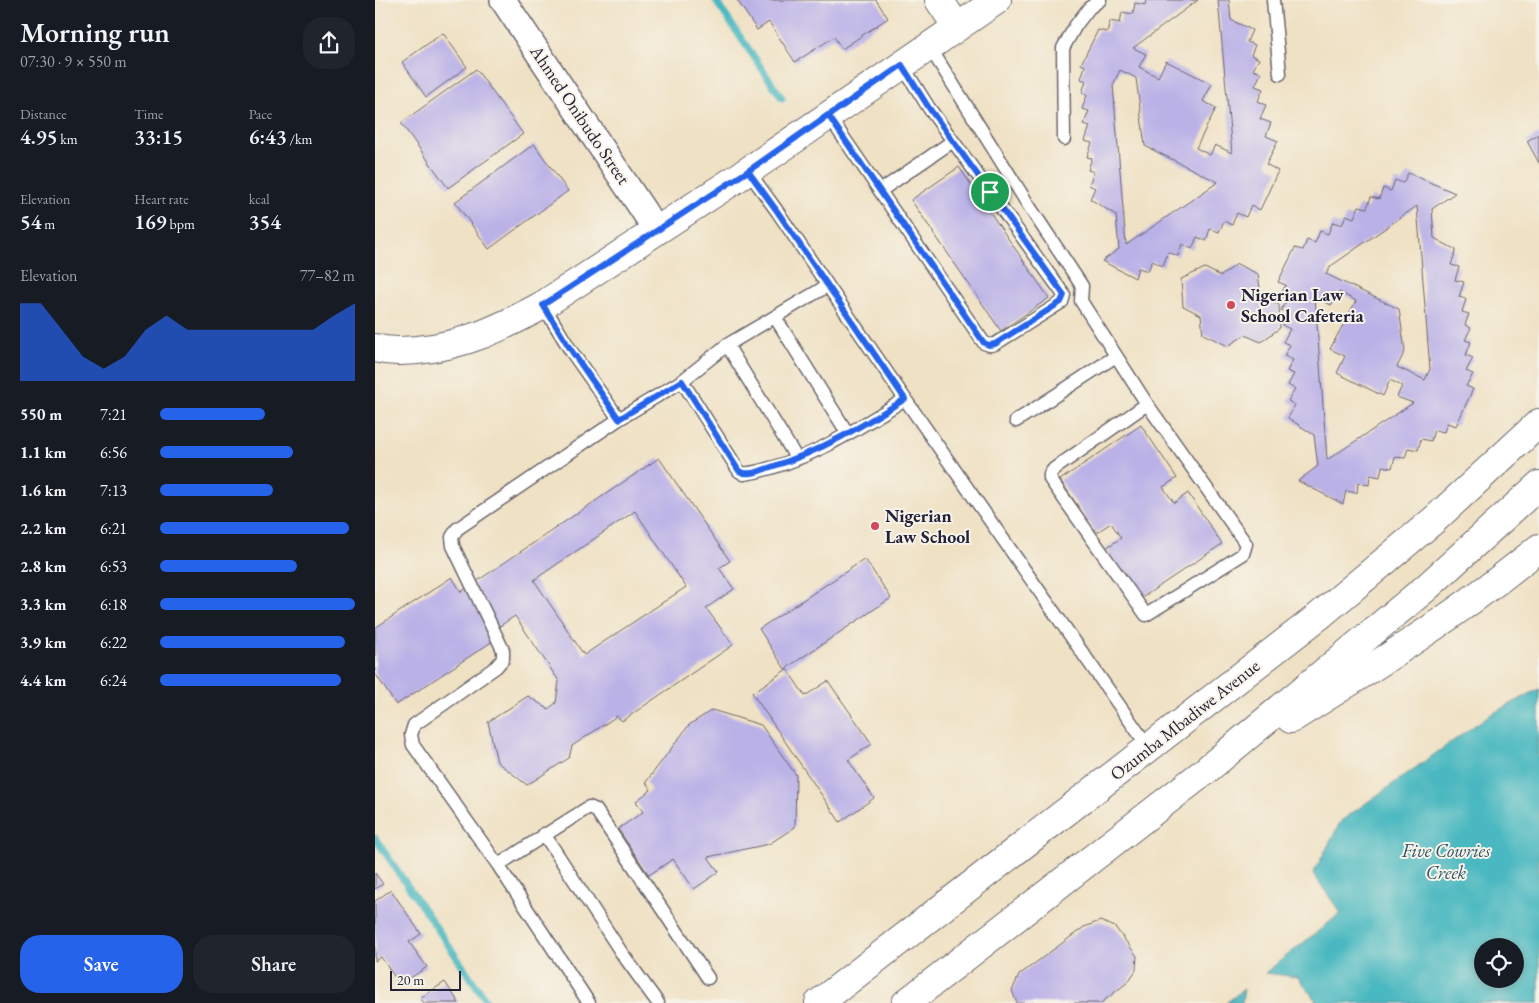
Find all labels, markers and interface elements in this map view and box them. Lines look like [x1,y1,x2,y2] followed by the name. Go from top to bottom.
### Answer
[20,14,170,50] text: Morning run
[303,17,355,69] button: share
[525,40,636,189] street label: Ahmed Onibudo Street
[20,51,127,72] text: 07:30 · 9 × 550 m
[20,105,67,123] text: Distance
[134,105,164,123] text: Time
[249,105,272,123] text: Pace
[20,123,57,150] text: 4.95
[134,123,183,150] text: 33:15
[249,123,287,150] text: 6:43
[57,130,78,148] text: km
[287,130,313,148] text: /km
[969,171,1011,213] pin
[976,178,1004,206] icon: arrive
[20,190,70,208] text: Elevation
[134,190,189,208] text: Heart rate
[249,190,270,208] text: kcal
[20,208,42,235] text: 54
[134,208,167,235] text: 169
[249,208,281,235] text: 354
[42,215,55,233] text: m
[167,215,195,233] text: bpm
[20,265,78,286] text: Elevation
[300,265,355,286] text: 77–82 m
[1241,283,1364,327] place label: Nigerian Law School Cafeteria
[1225,299,1237,311] marker: Nigerian Law School Cafeteria
[20,404,62,425] text: 550 m
[100,404,127,425] text: 7:21
[20,442,66,463] text: 1.1 km
[100,442,127,463] text: 6:56
[20,480,66,501] text: 1.6 km
[100,480,127,501] text: 7:13
[885,504,970,548] place label: Nigerian Law School
[20,518,66,539] text: 2.2 km
[100,518,127,539] text: 6:21
[869,520,881,532] marker: Nigerian Law School
[20,556,66,577] text: 2.8 km
[100,556,127,577] text: 6:53
[20,594,66,615] text: 3.3 km
[100,594,127,615] text: 6:18
[20,632,66,653] text: 3.9 km
[100,632,127,653] text: 6:22
[1105,654,1264,785] street label: Ozumba Mbadiwe Avenue
[20,670,66,691] text: 4.4 km
[100,670,127,691] text: 6:24
[1401,838,1491,885] water label: Five Cowries Creek
[20,935,183,993] button: Save
[193,935,355,993] button: Share
[1474,938,1524,988] map controls
[1474,938,1524,988] button: locate
[390,968,461,991] scale bar
[397,971,424,989] text: 20 m

